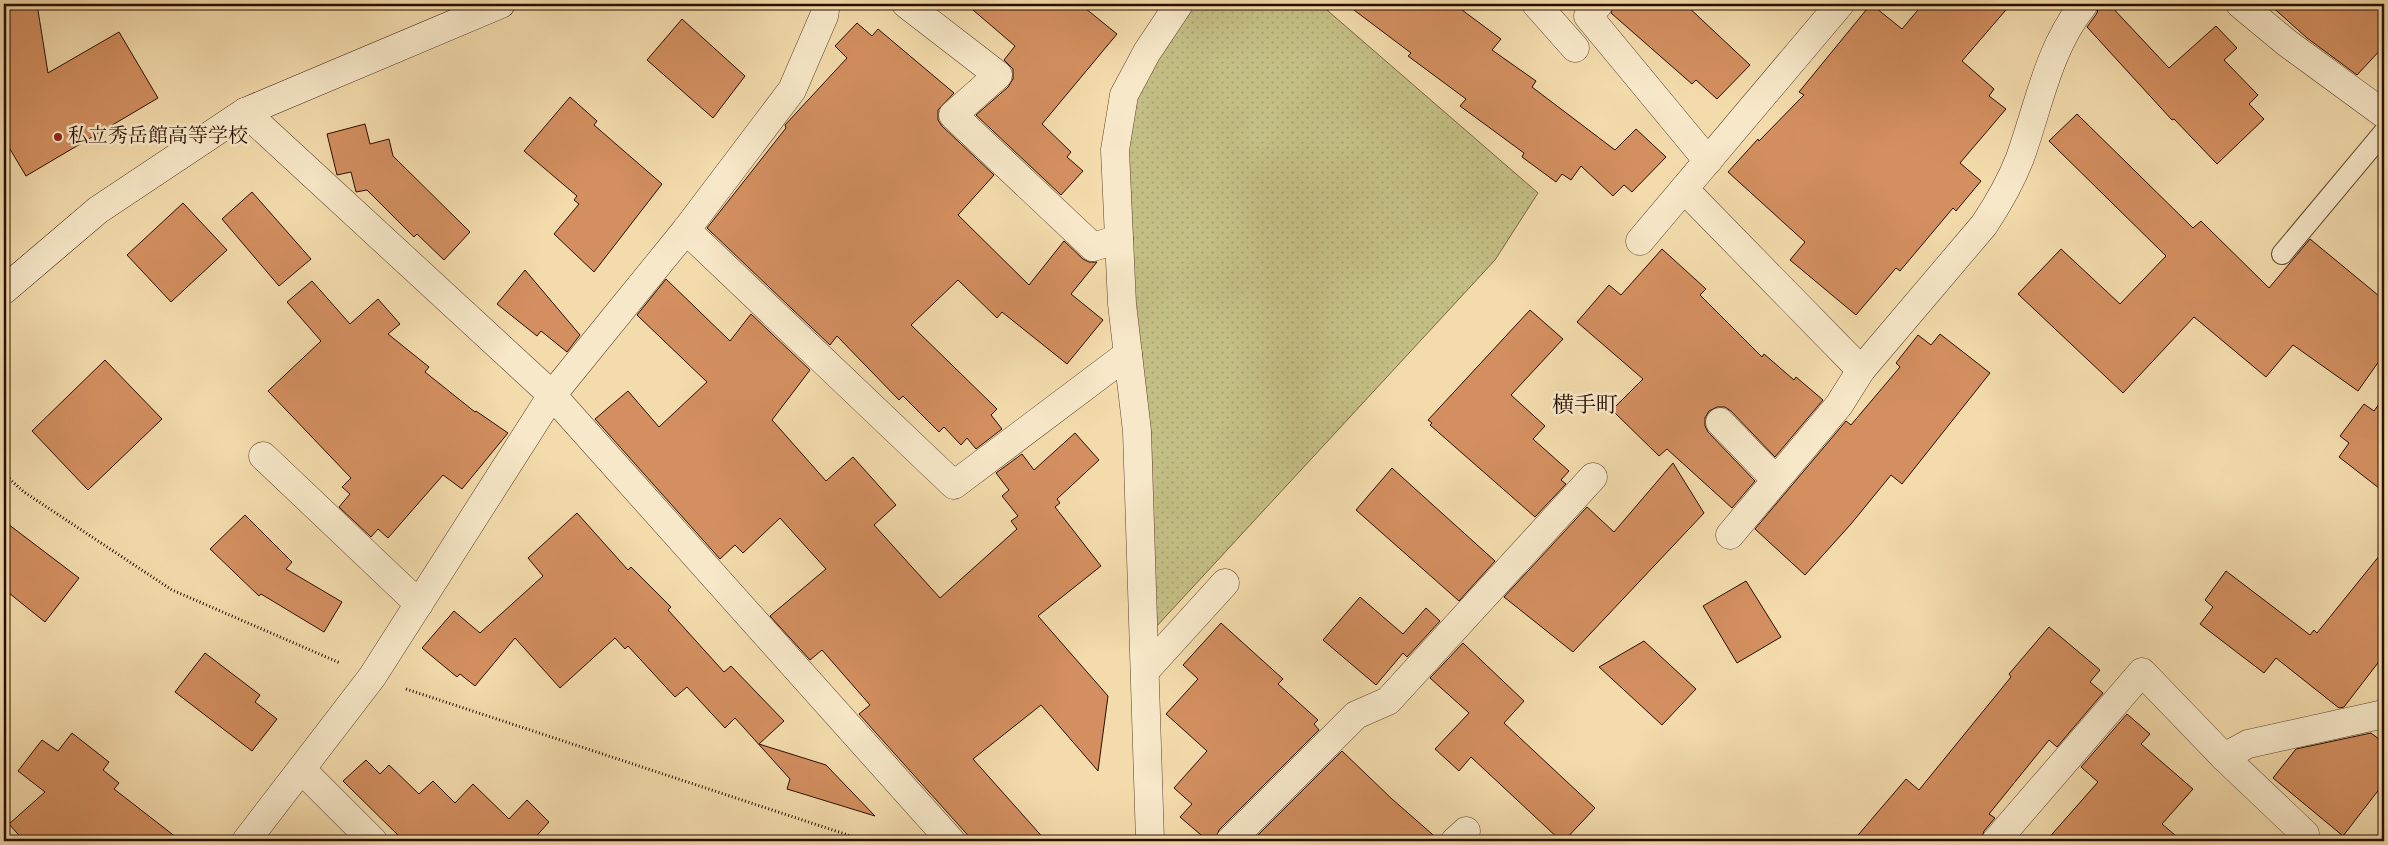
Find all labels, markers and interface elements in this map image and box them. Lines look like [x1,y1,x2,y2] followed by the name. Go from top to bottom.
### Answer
[68,125,248,147] place label: 私立秀岳館高等学校
[52,131,64,143] marker: 私立秀岳館高等学校
[1552,393,1618,417] district label: 横手町

